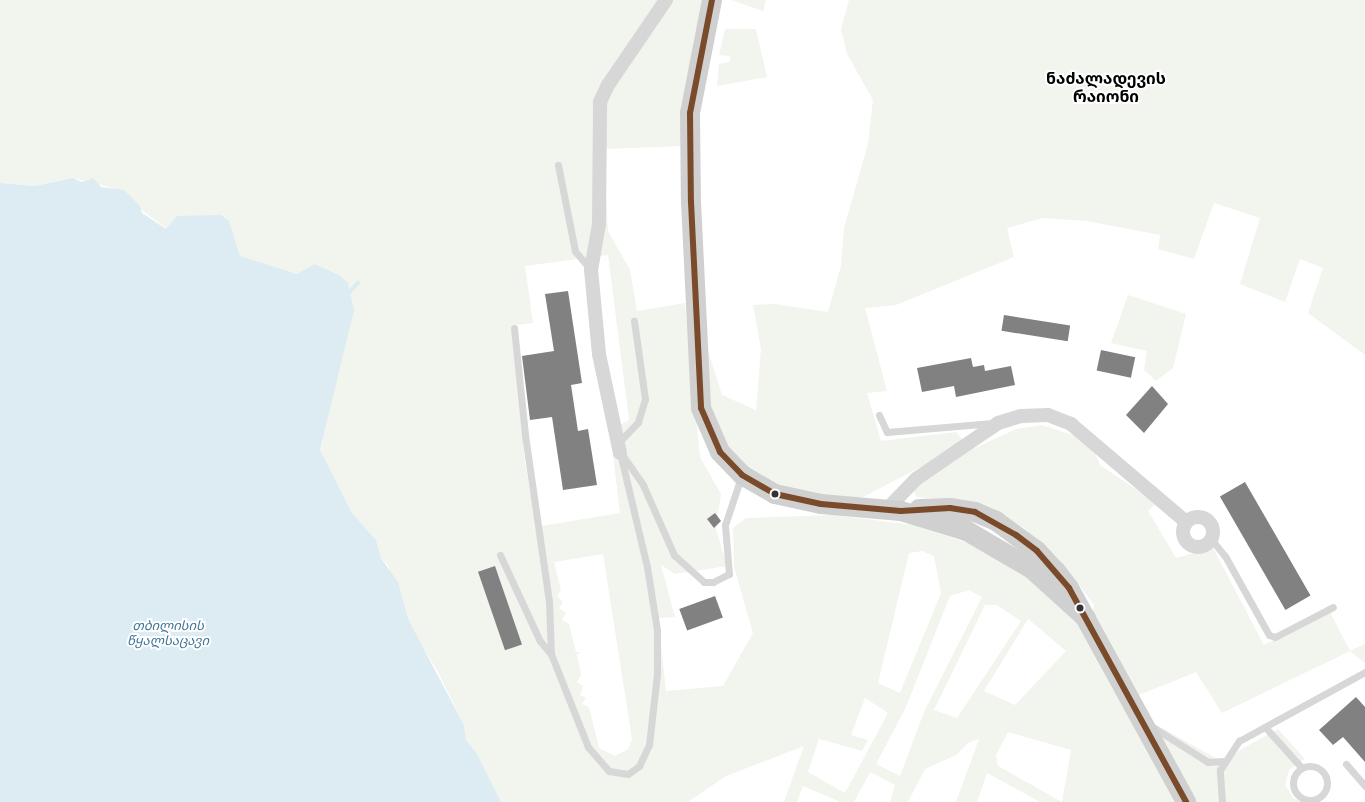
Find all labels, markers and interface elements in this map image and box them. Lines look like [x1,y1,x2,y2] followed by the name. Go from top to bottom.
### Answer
[1046,70,1166,108] district label: ნაძალადევის რაიონი
[770,489,780,499] unlabelled marker
[1075,603,1085,613] unlabelled marker
[127,619,209,650] water label: თბილისის წყალსაცავი

